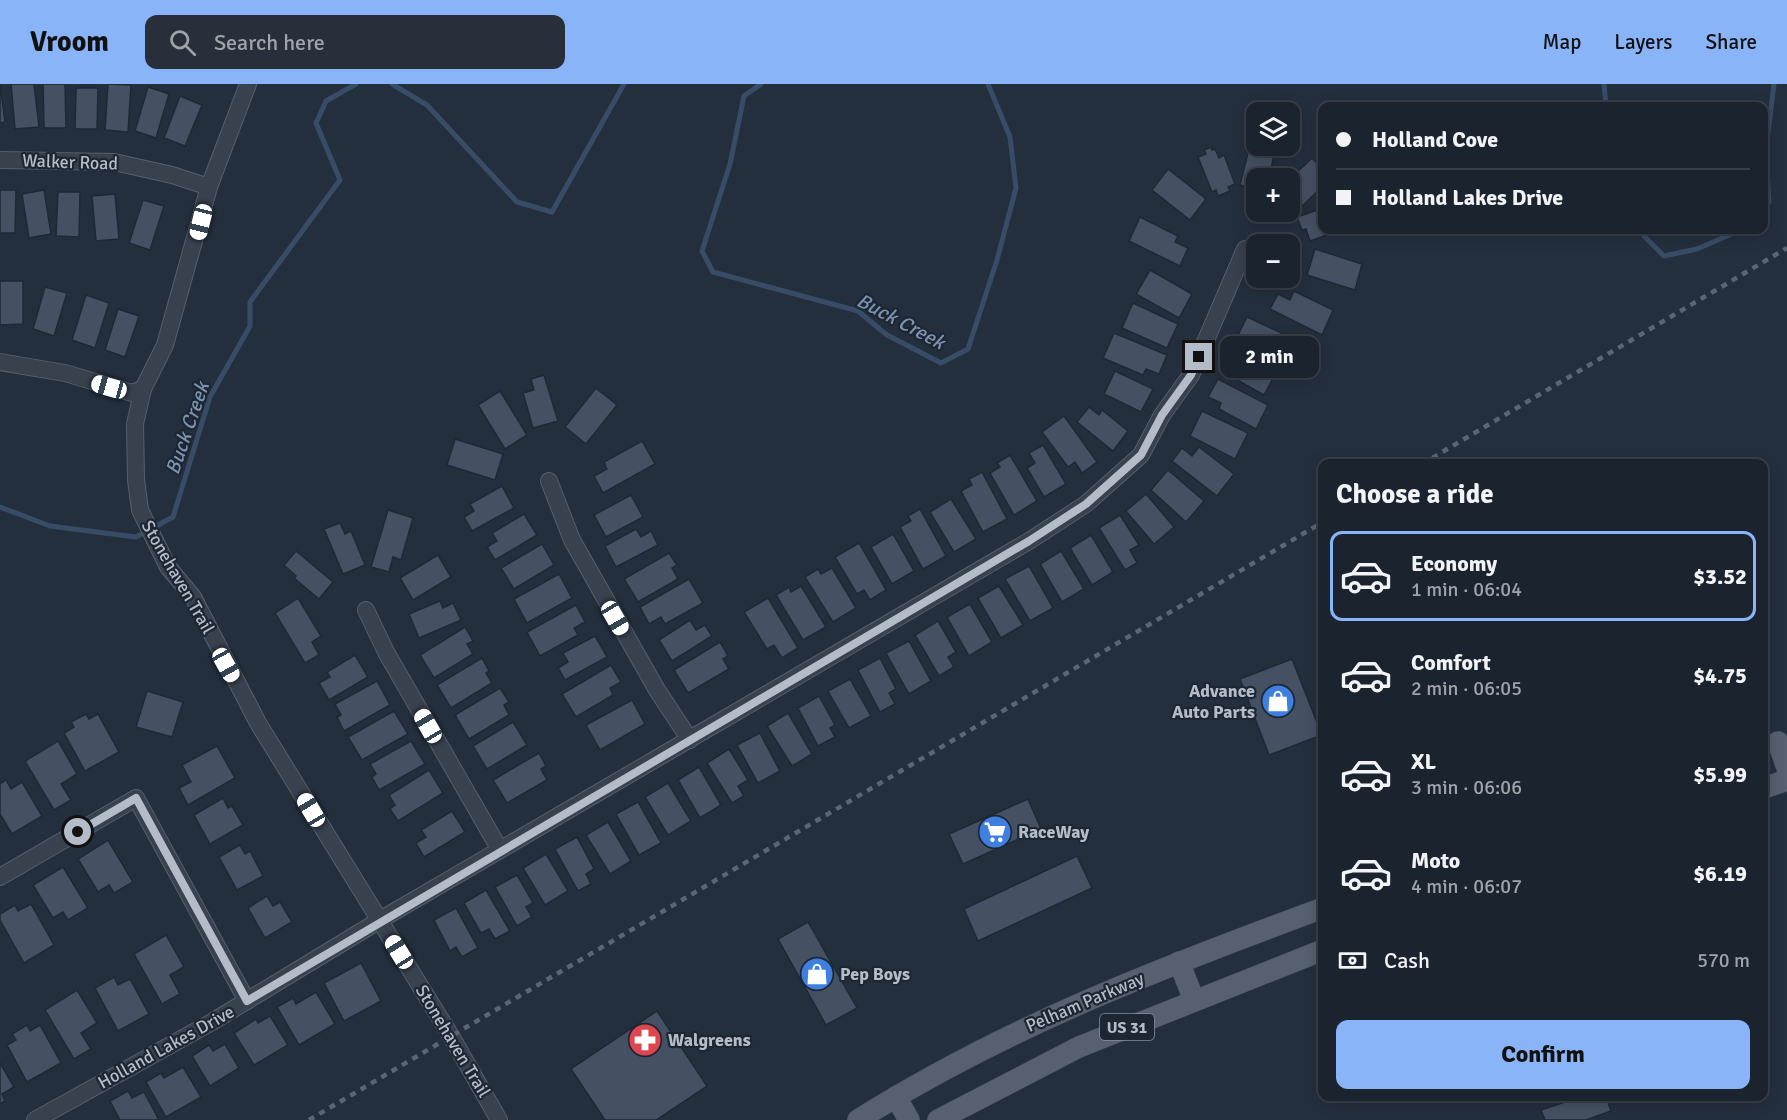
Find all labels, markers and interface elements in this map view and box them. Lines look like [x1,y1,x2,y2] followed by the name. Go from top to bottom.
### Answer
[145,15,565,69] search box
[30,25,109,59] text: Vroom
[166,26,199,59] icon: search
[214,29,325,56] text: Search here
[1543,29,1581,55] text: Map
[1614,29,1672,55] text: Layers
[1705,29,1757,55] text: Share
[1246,102,1300,288] map controls
[1246,102,1300,156] button: layers
[1372,126,1498,153] text: Holland Cove
[22,149,118,175] street label: Walker Road
[1246,168,1300,222] button: +
[1372,184,1563,211] text: Holland Lakes Drive
[188,202,214,242] car
[1246,234,1300,288] button: −
[853,288,951,356] water label: Buck Creek
[1220,336,1319,378] callout: 2 min
[1185,343,1212,370] route end
[1245,344,1294,369] text: 2 min
[89,373,129,401] car
[160,377,216,478] water label: Buck Creek
[1336,478,1494,511] text: Choose a ride
[137,516,219,638] street label: Stonehaven Trail
[1339,549,1393,603] icon: car
[1411,550,1497,577] text: Economy
[1693,563,1747,590] text: $3.52
[1411,577,1522,602] text: 1 min · 06:04
[598,598,632,638] car
[209,645,243,685] car
[1339,648,1393,702] icon: car
[1411,649,1491,676] text: Comfort
[1693,662,1747,689] text: $4.75
[1411,676,1522,701] text: 2 min · 06:05
[1172,680,1255,723] place label: Advance Auto Parts
[1260,683,1296,719] shop icon: Advance Auto Parts
[411,706,445,746] car
[1339,747,1393,801] icon: car
[1411,748,1436,775] text: XL
[1693,761,1747,788] text: $5.99
[1411,775,1522,800] text: 3 min · 06:06
[294,790,328,830] car
[977,814,1013,850] supermarket icon: RaceWay
[64,818,91,845] route start
[1018,821,1089,843] place label: RaceWay
[1339,846,1393,900] icon: car
[1411,847,1460,874] text: Moto
[1693,860,1747,887] text: $6.19
[1411,874,1522,899] text: 4 min · 06:07
[382,932,416,972] car
[1336,944,1369,977] icon: cash
[1384,947,1430,974] text: Cash
[1697,948,1750,973] text: 570 m
[799,956,835,992] shop icon: Pep Boys
[840,963,910,985] place label: Pep Boys
[1023,967,1148,1037] street label: Pelham Parkway
[411,981,495,1101] street label: Stonehaven Trail
[94,1000,238,1094] street label: Holland Lakes Drive
[1100,1014,1154,1040] road number: US 31
[1336,1020,1750,1089] button: Confirm
[627,1022,663,1058] pharmacy icon: Walgreens
[668,1029,751,1051] place label: Walgreens

